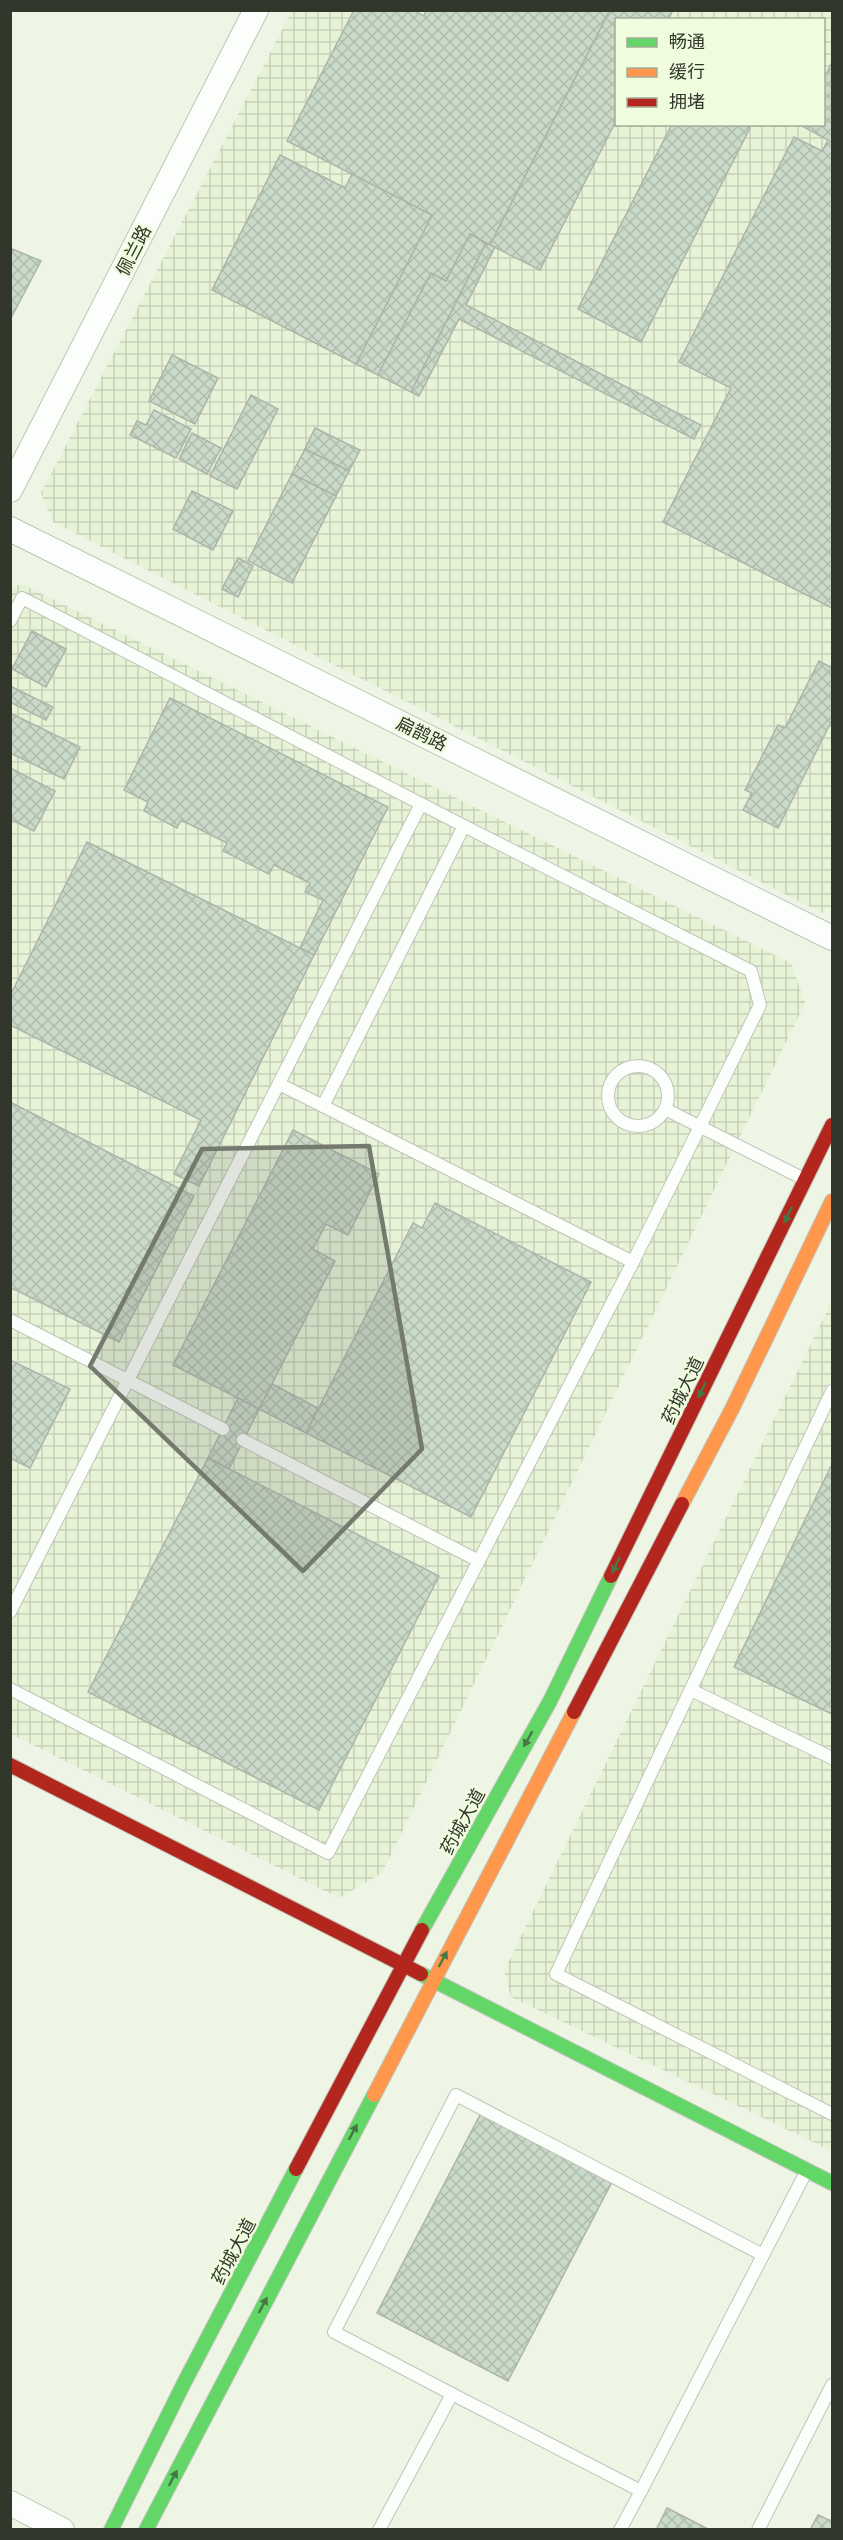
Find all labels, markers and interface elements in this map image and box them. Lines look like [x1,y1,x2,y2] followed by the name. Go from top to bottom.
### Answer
[615,18,825,126] legend
[669,30,705,52] text: 畅通
[669,60,705,82] text: 缓行
[669,90,705,112] text: 拥堵
[111,221,155,279] street label: 佩兰路
[393,711,451,755] street label: 扁鹊路
[784,1207,793,1224] one-way arrow
[656,1353,708,1427] street label: 药城大道
[698,1382,707,1399] one-way arrow
[612,1557,621,1574] one-way arrow
[523,1731,533,1748] one-way arrow
[435,1784,489,1858] street label: 药城大道
[438,1950,448,1967] one-way arrow
[348,2123,358,2140] one-way arrow
[206,2214,260,2288] street label: 药城大道
[258,2296,268,2313] one-way arrow
[168,2469,178,2486] one-way arrow

